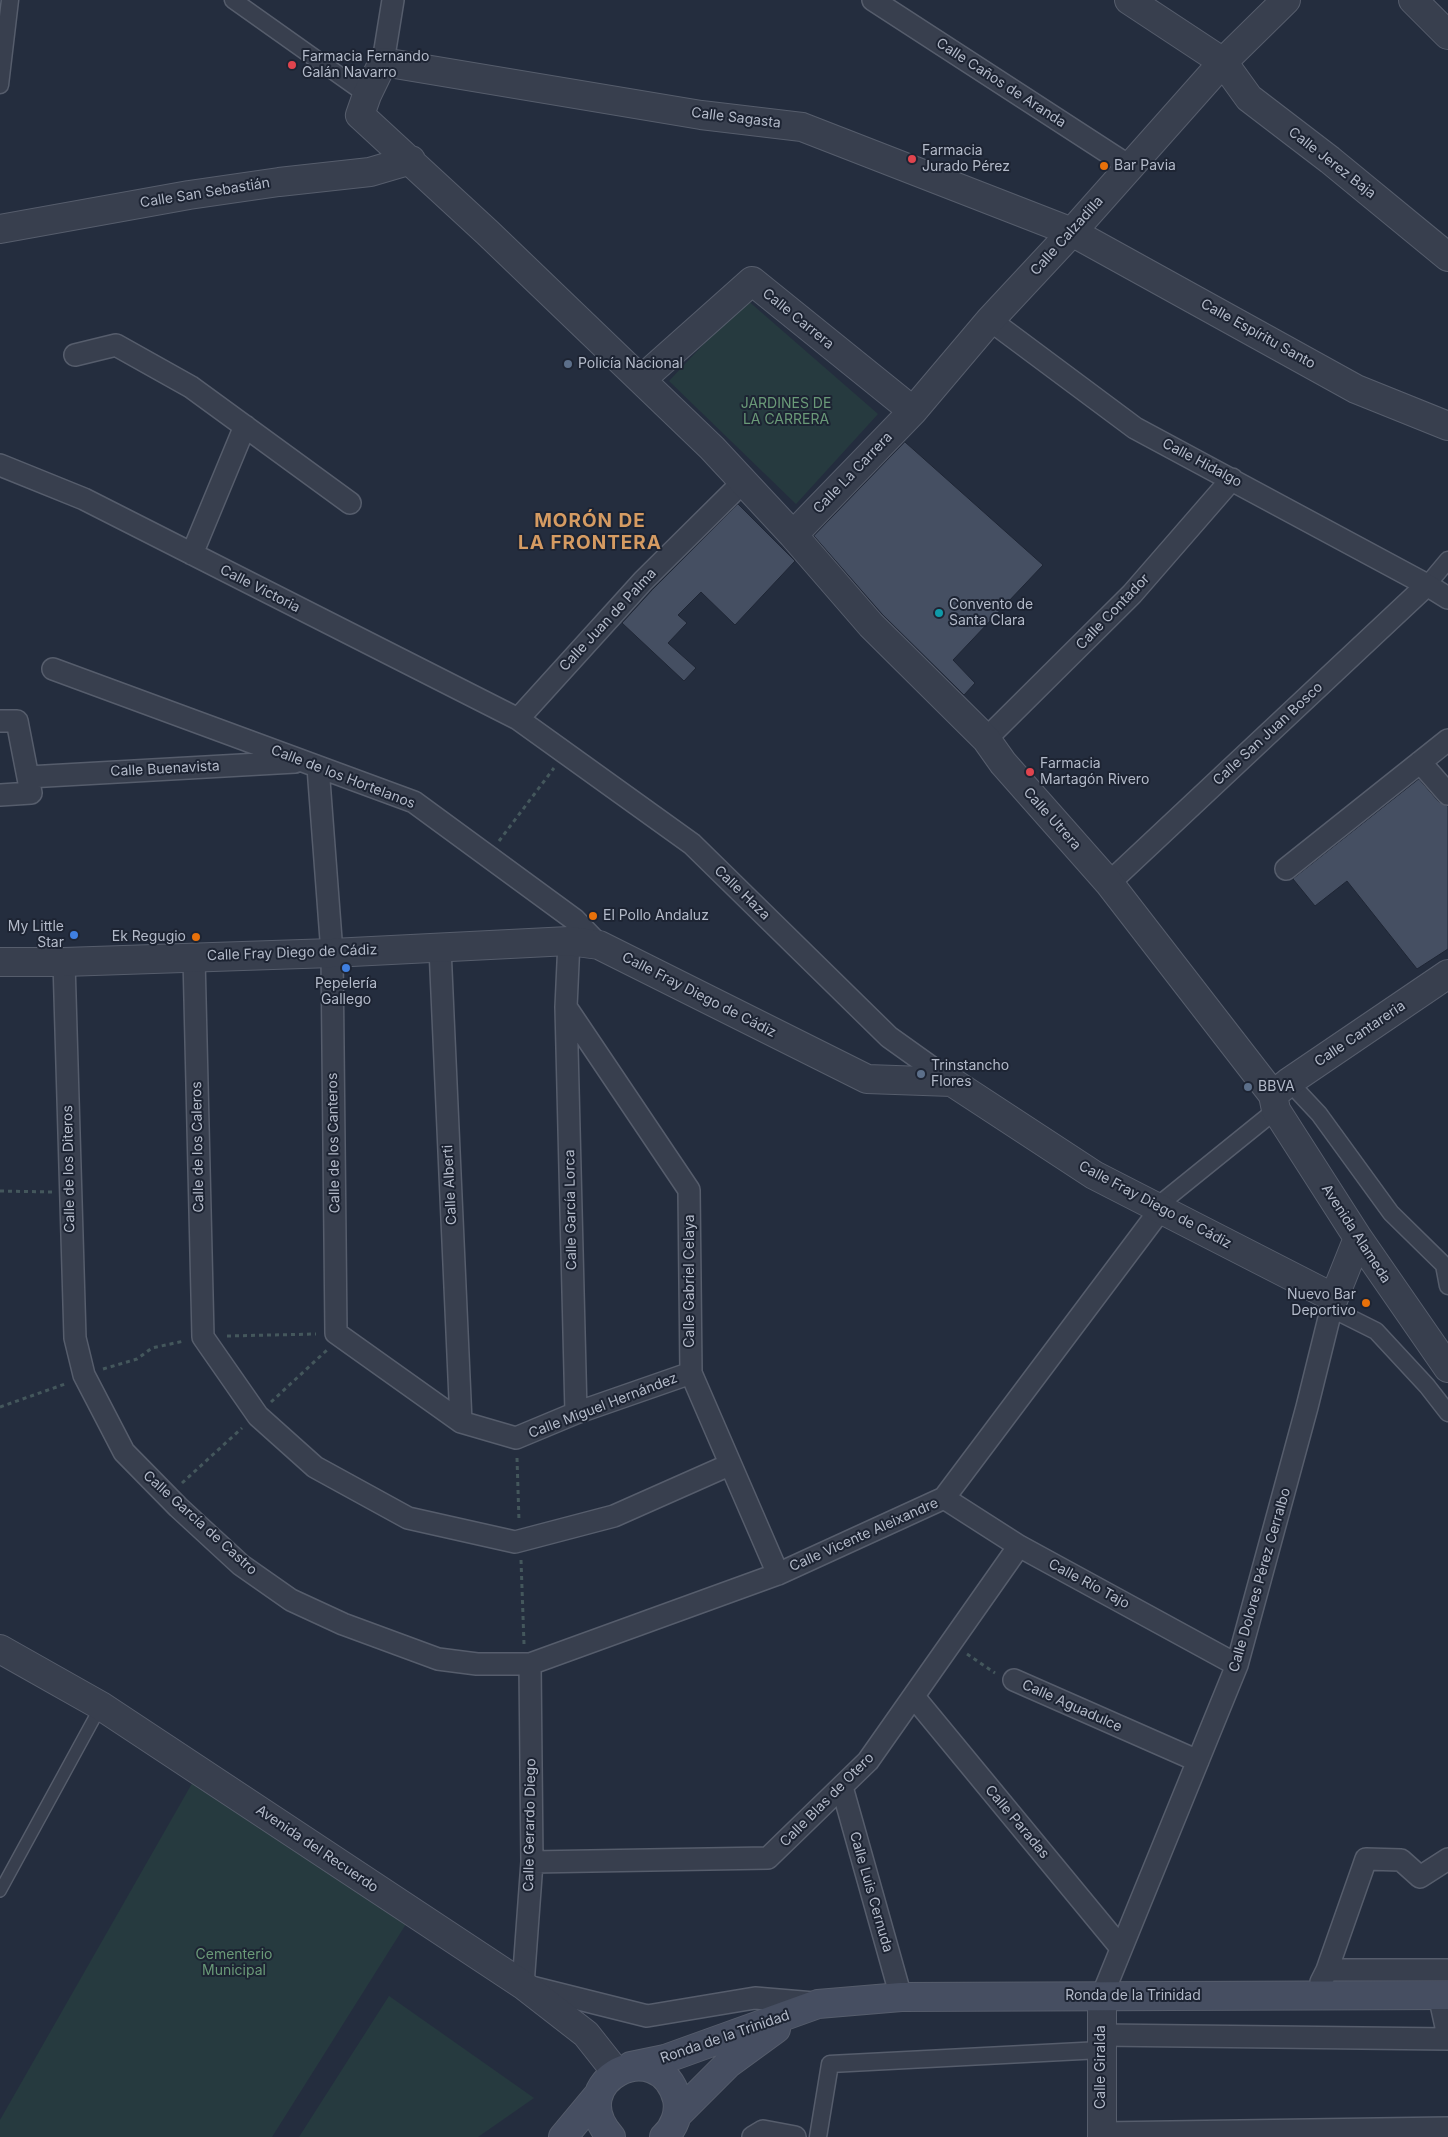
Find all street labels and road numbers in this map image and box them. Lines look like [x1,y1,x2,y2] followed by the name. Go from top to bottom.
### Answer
[933,35,1069,131] street label: Calle Caños de Aranda
[690,104,782,132] street label: Calle Sagasta
[1285,124,1379,202] street label: Calle Jerez Baja
[139,174,271,212] street label: Calle San Sebastián
[1027,193,1107,279] street label: Calle Calzadilla
[759,285,837,353] street label: Calle Carrera
[1198,296,1318,372] street label: Calle Espíritu Santo
[810,429,896,517] street label: Calle La Carrera
[1159,435,1245,491] street label: Calle Hidalgo
[217,562,303,616] street label: Calle Victoria
[556,565,660,675] street label: Calle Juan de Palma
[1073,571,1153,653] street label: Calle Contador
[1210,679,1326,789] street label: Calle San Juan Bosco
[269,742,417,812] street label: Calle de los Hortelanos
[110,758,220,780] street label: Calle Buenavista
[1020,784,1084,854] street label: Calle Utrera
[711,862,773,924] street label: Calle Haza
[206,942,378,964] street label: Calle Fray Diego de Cádiz
[619,949,779,1041] street label: Calle Fray Diego de Cádiz
[1311,997,1409,1071] street label: Calle Cantareria
[324,1073,344,1213] street label: Calle de los Canteros
[188,1081,208,1213] street label: Calle de los Caleros
[59,1105,79,1233] street label: Calle de los Diteros
[440,1145,460,1225] street label: Calle Alberti
[562,1149,580,1271] street label: Calle García Lorca
[1076,1158,1234,1252] street label: Calle Fray Diego de Cádiz
[1318,1182,1394,1286] street label: Avenida Alameda
[682,1214,698,1348] street label: Calle Gabriel Celaya
[526,1370,680,1442] street label: Calle Miguel Hernández
[140,1467,260,1579] street label: Calle García de Castro
[1226,1486,1294,1674] street label: Calle Dolores Pérez Cerralbo
[787,1495,941,1575] street label: Calle Vicente Aleixandre
[1046,1556,1132,1612] street label: Calle Río Tajo
[1019,1676,1125,1736] street label: Calle Aguadulce
[776,1749,878,1851] street label: Calle Blas de Otero
[520,1758,540,1892] street label: Calle Gerardo Diego
[981,1782,1053,1862] street label: Calle Paradas
[253,1802,381,1896] street label: Avenida del Recuerdo
[846,1830,896,1954] street label: Calle Luis Cernuda
[1065,1988,1201,2004] street label: Ronda de la Trinidad
[658,2007,792,2067] street label: Ronda de la Trinidad
[1093,2025,1109,2109] street label: Calle Giralda

